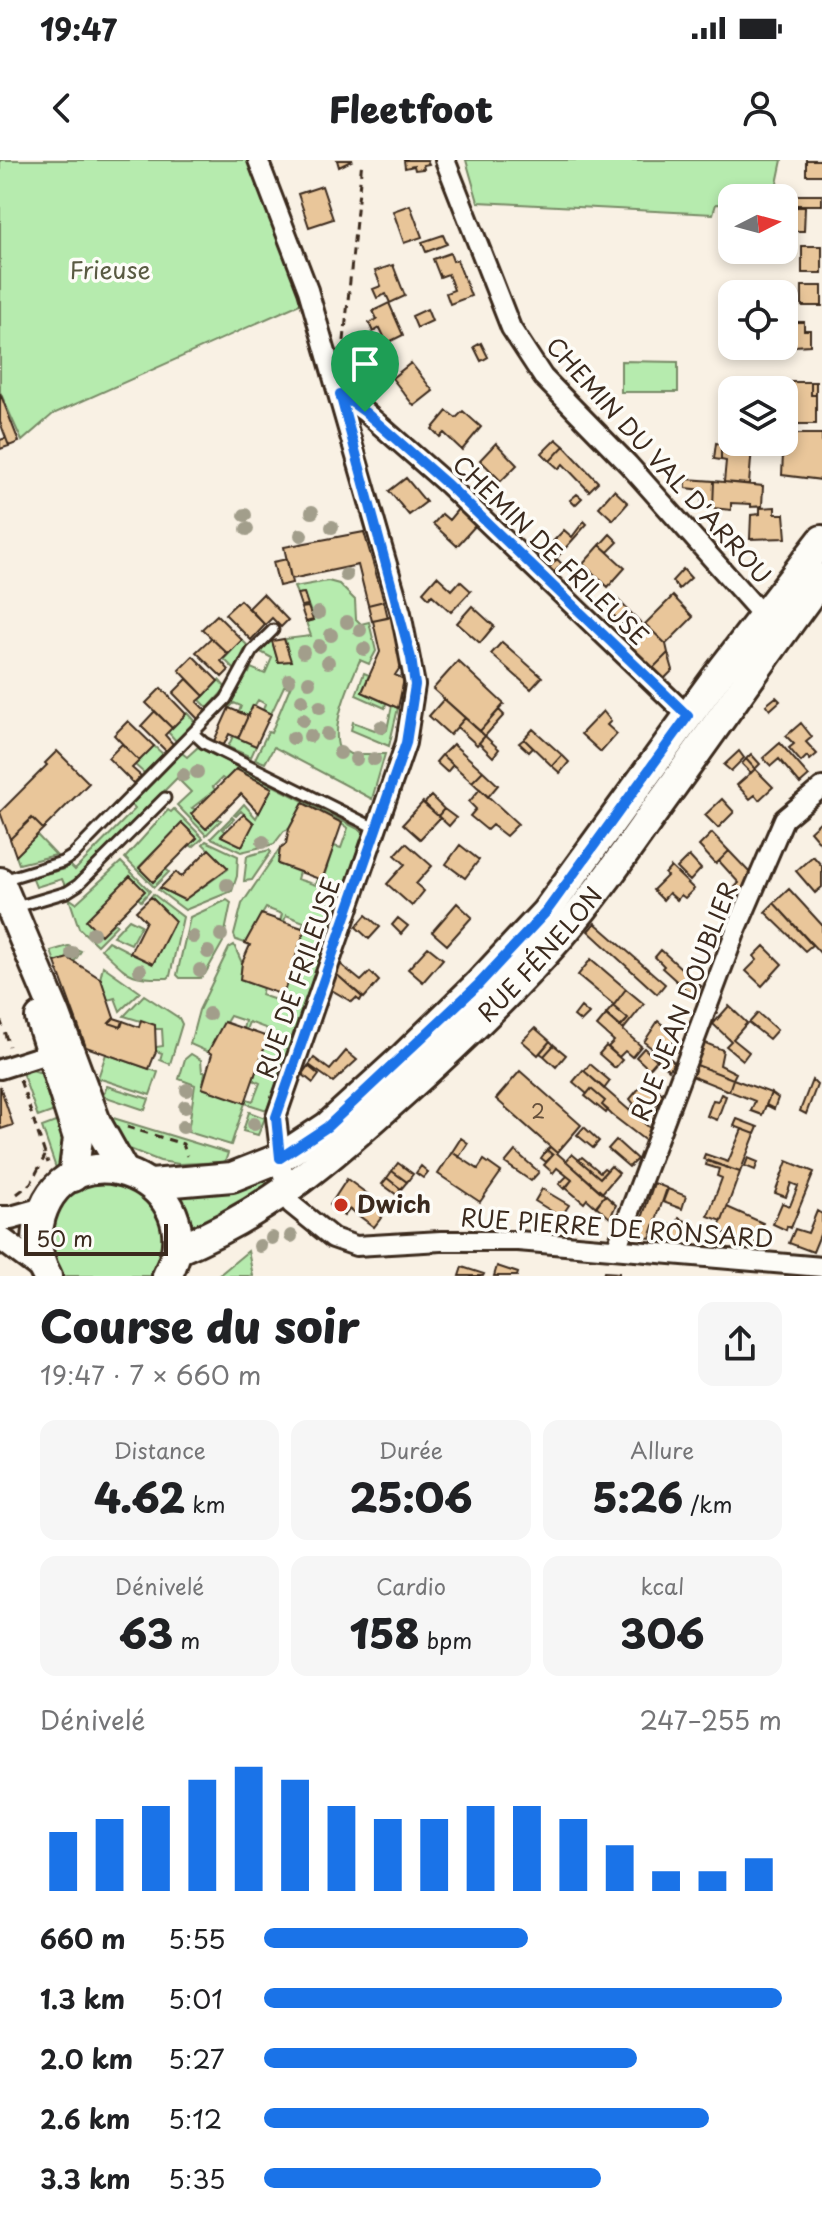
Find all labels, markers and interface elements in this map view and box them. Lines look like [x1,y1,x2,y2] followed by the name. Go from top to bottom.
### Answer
[40,6,117,51] text: 19:47
[329,81,493,135] text: Fleetfoot
[40,86,84,130] icon: back
[738,86,782,130] icon: person
[718,184,798,264] north arrow
[718,184,798,456] map controls
[70,251,150,287] park label: Frieuse
[718,280,798,360] button: locate
[538,328,781,591] street label: CHEMIN DU VAL D'ARROU
[331,330,399,412] pin
[343,342,387,386] icon: arrive
[718,376,798,456] button: layers
[445,446,658,653] street label: CHEMIN DE FRILEUSE
[246,872,348,1083] street label: RUE DE FRILEUSE
[621,876,745,1126] street label: RUE JEAN DOUBLIER
[469,878,610,1029] street label: RUE FÉNELON
[531,1096,545,1126] house number: 2
[357,1185,431,1221] place label: Dwich
[332,1196,350,1214] marker: Dwich
[459,1198,775,1256] street label: RUE PIERRE DE RONSARD
[24,1220,168,1256] scale bar
[36,1221,93,1254] text: 50 m
[40,1292,360,1358] text: Course du soir
[698,1302,782,1386] button: share
[40,1355,262,1394] text: 19:47 · 7 × 660 m
[114,1433,206,1466] text: Distance
[379,1433,443,1466] text: Durée
[630,1433,694,1466] text: Allure
[94,1466,185,1527] text: 4.62
[349,1466,473,1527] text: 25:06
[592,1466,683,1527] text: 5:26
[185,1487,225,1520] text: km
[683,1487,732,1520] text: /km
[115,1569,204,1602] text: Dénivelé
[376,1569,446,1602] text: Cardio
[640,1569,684,1602] text: kcal
[119,1602,173,1663] text: 63
[350,1602,420,1663] text: 158
[620,1602,704,1663] text: 306
[173,1623,200,1656] text: m
[420,1623,472,1656] text: bpm
[40,1700,145,1739] text: Dénivelé
[639,1700,782,1739] text: 247–255 m
[40,1919,125,1958] text: 660 m
[168,1919,226,1958] text: 5:55
[40,1979,125,2018] text: 1.3 km
[168,1979,223,2018] text: 5:01
[40,2039,133,2078] text: 2.0 km
[168,2039,225,2078] text: 5:27
[40,2099,130,2138] text: 2.6 km
[168,2099,222,2138] text: 5:12
[40,2159,131,2198] text: 3.3 km
[168,2159,225,2198] text: 5:35

